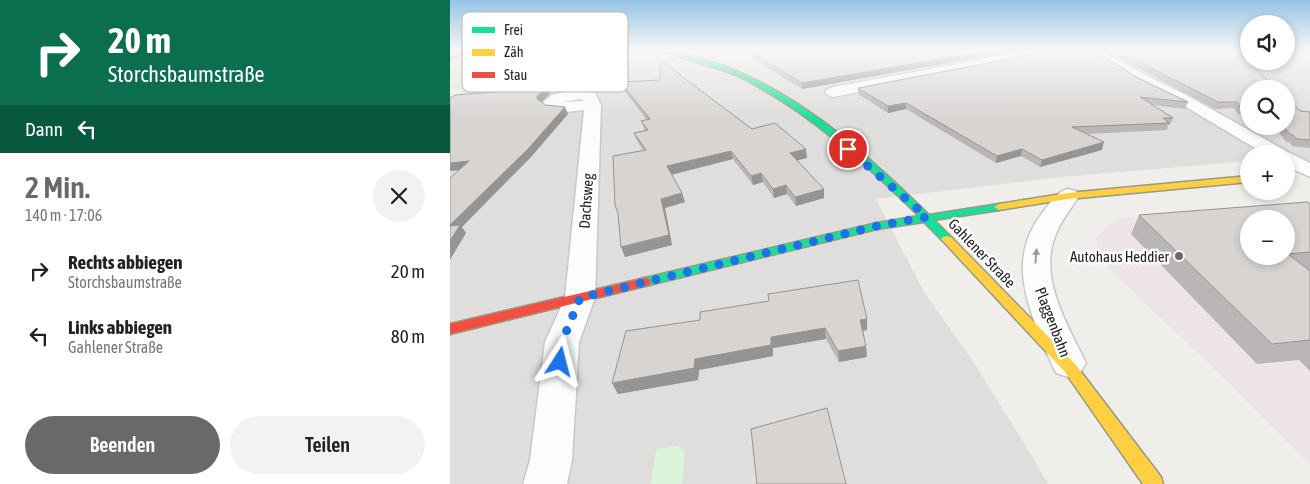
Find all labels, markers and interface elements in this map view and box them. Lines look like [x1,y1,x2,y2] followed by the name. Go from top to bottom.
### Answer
[462,12,628,92] legend
[1240,15,1295,265] map controls
[1240,15,1295,70] button: sound
[25,20,90,85] icon: right
[108,20,171,60] text: 20 m
[504,22,523,38] text: Frei
[504,44,524,60] text: Zäh
[108,61,265,87] text: Storchsbaumstraße
[504,67,527,83] text: Stau
[1240,80,1295,135] button: search
[73,115,101,143] icon: left
[25,118,63,140] text: Dann
[827,128,869,170] pin
[834,135,862,163] icon: arrive
[1240,145,1295,200] button: +
[25,170,90,204] text: 2 Min.
[373,170,425,222] button: close
[576,172,596,229] street label: Dachsweg
[25,206,102,224] text: 140 m · 17:06
[1240,210,1295,265] button: −
[945,215,1019,291] street label: Gahlener Straße
[1033,247,1041,263] one-way arrow
[1070,248,1170,265] place label: Autohaus Heddier
[1173,250,1185,262] marker: Autohaus Heddier
[68,251,183,273] text: Rechts abbiegen
[25,257,53,285] icon: right
[391,260,425,282] text: 20 m
[68,273,182,291] text: Storchsbaumstraße
[1032,285,1074,359] street label: Plaggenbahn
[68,316,172,338] text: Links abbiegen
[25,322,53,350] icon: left
[391,325,425,347] text: 80 m
[533,335,585,387] position arrow
[68,338,163,356] text: Gahlener Straße
[25,416,220,474] button: Beenden
[230,416,425,474] button: Teilen

